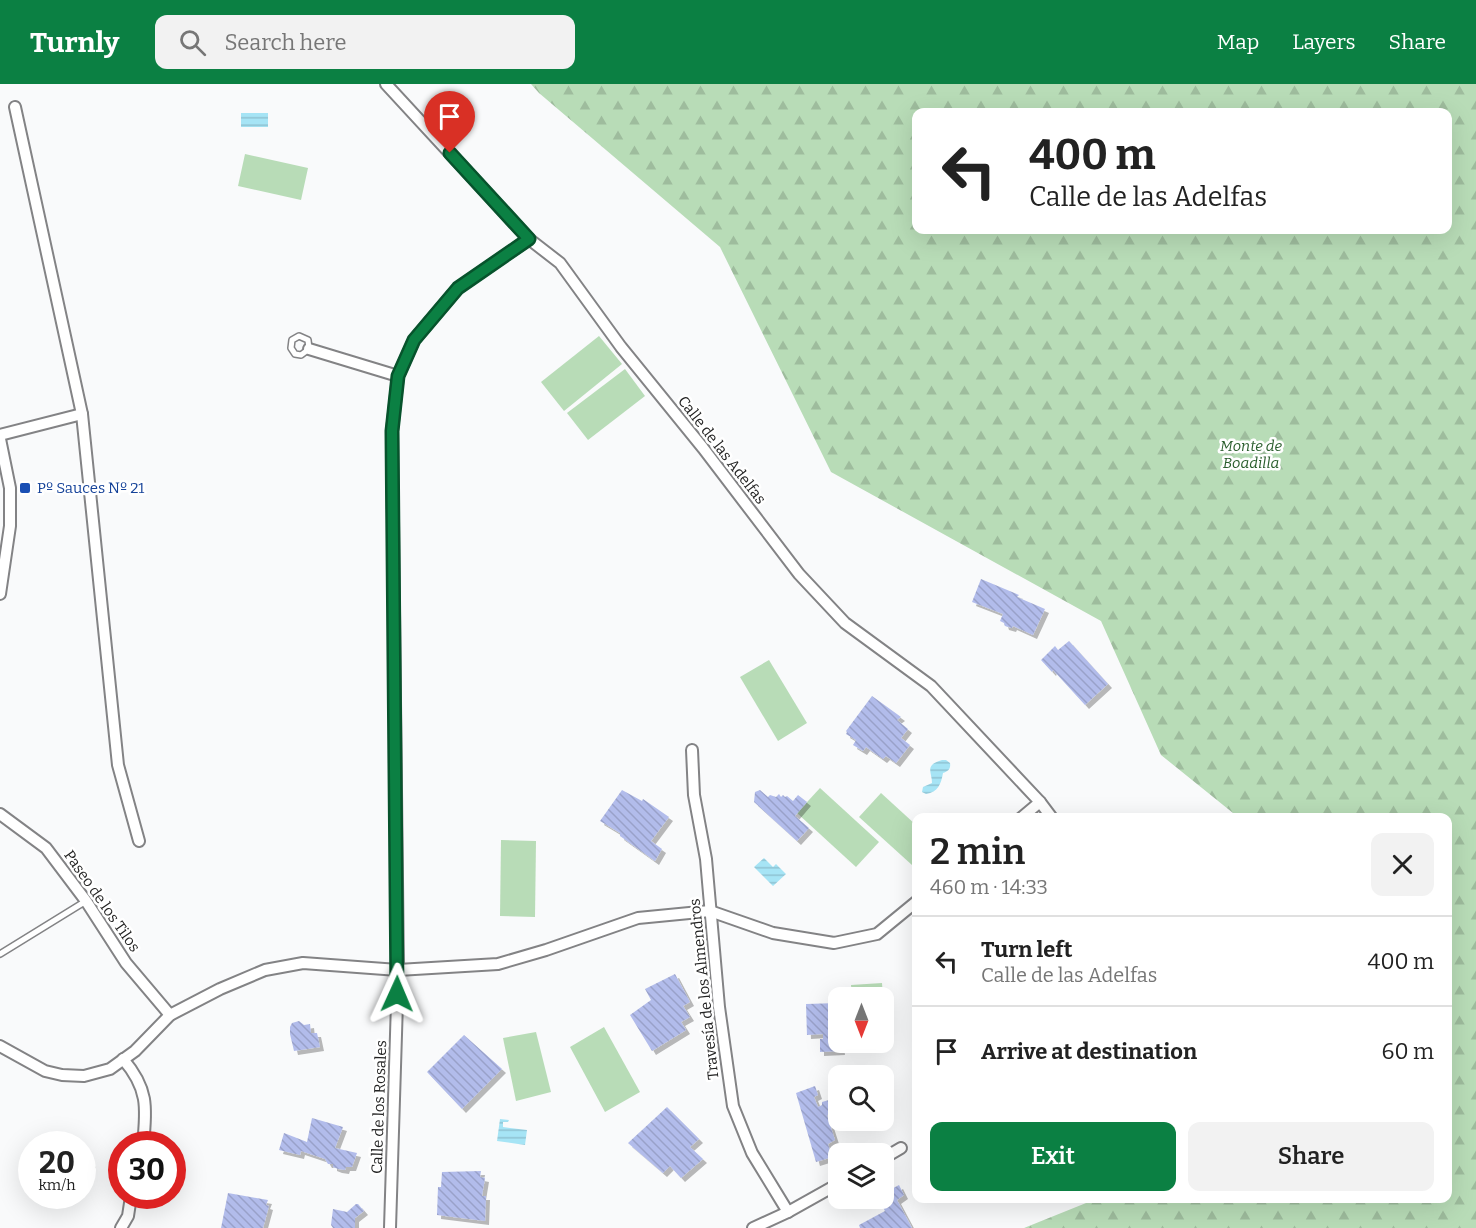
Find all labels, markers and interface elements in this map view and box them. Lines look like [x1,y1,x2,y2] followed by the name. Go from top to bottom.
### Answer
[155,15,575,69] search box
[30,26,119,59] text: Turnly
[176,26,209,59] icon: search
[224,29,347,56] text: Search here
[1217,29,1259,55] text: Map
[1292,29,1356,55] text: Layers
[1389,29,1446,55] text: Share
[424,91,475,153] pin
[433,100,466,133] icon: arrive
[1029,130,1156,180] text: 400 m
[930,132,1008,210] icon: left
[1029,181,1267,213] text: Calle de las Adelfas
[674,392,770,508] street label: Calle de las Adelfas
[1220,437,1282,472] park label: Monte de Boadilla
[37,479,144,497] place label: Pº Sauces Nº 21
[18,481,32,495] marker: Pº Sauces Nº 21
[930,830,1025,874] text: 2 min
[1371,833,1434,896] button: close
[60,847,144,955] street label: Paseo de los Tilos
[930,875,1048,899] text: 460 m · 14:33
[686,898,722,1080] street label: Travesía de los Almendros
[981,936,1073,963] text: Turn left
[930,945,963,978] icon: left
[1368,948,1434,975] text: 400 m
[365,962,429,1026] position arrow
[981,963,1157,987] text: Calle de las Adelfas
[828,987,894,1053] north arrow
[828,987,894,1209] map controls
[930,1035,963,1068] icon: arrive
[981,1038,1197,1065] text: Arrive at destination
[1382,1038,1434,1065] text: 60 m
[368,1040,390,1174] street label: Calle de los Rosales
[828,1065,894,1131] button: search
[930,1122,1176,1191] button: Exit
[1188,1122,1434,1191] button: Share
[108,1131,186,1209] speed limit sign: 30
[828,1143,894,1209] button: layers
[39,1145,75,1181] text: 20
[38,1176,76,1194] text: km/h

